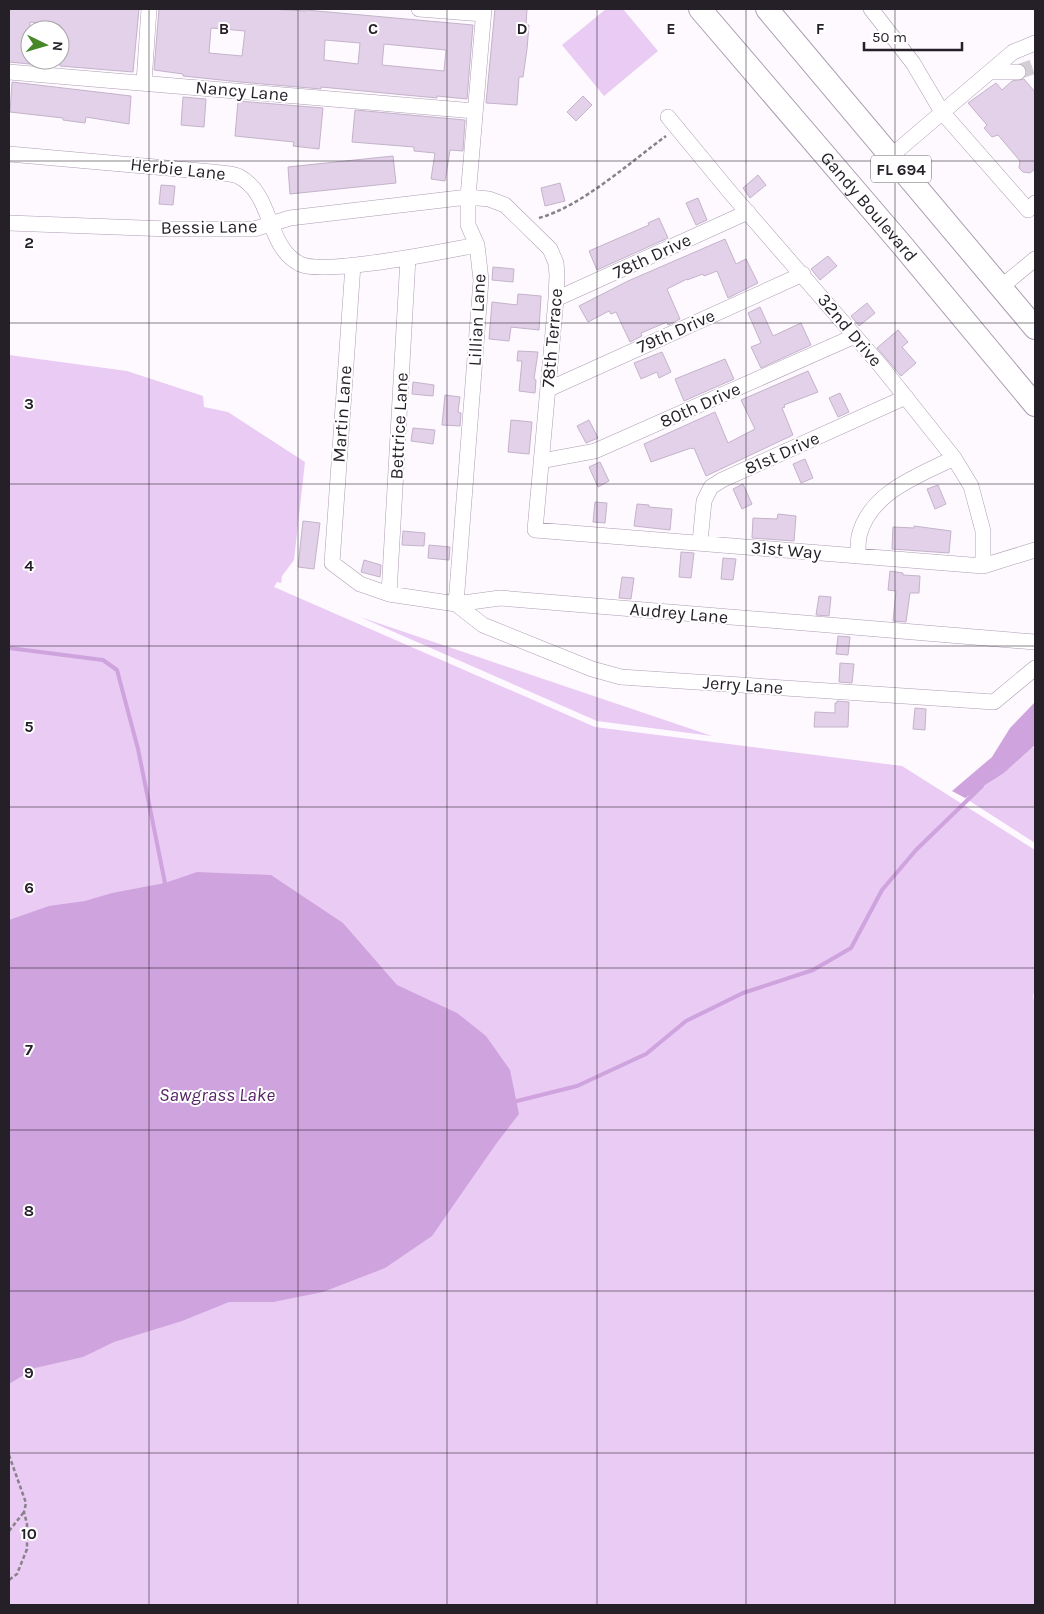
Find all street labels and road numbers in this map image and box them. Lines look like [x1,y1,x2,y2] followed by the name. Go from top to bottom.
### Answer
[194,76,290,106] street label: Nancy Lane
[816,147,922,266] street label: Gandy Boulevard
[129,153,227,185] street label: Herbie Lane
[871,156,931,182] road number: FL 694
[160,215,258,239] street label: Bessie Lane
[610,228,694,284] street label: 78th Drive
[464,273,490,367] street label: Lillian Lane
[537,287,567,389] street label: 78th Terrace
[813,289,887,371] street label: 32nd Drive
[634,304,718,358] street label: 79th Drive
[328,365,356,463] street label: Martin Lane
[385,372,413,480] street label: Bettrice Lane
[656,378,744,432] street label: 80th Drive
[741,427,823,479] street label: 81st Drive
[750,536,823,564] street label: 31st Way
[629,598,729,628] street label: Audrey Lane
[702,671,784,699] street label: Jerry Lane

